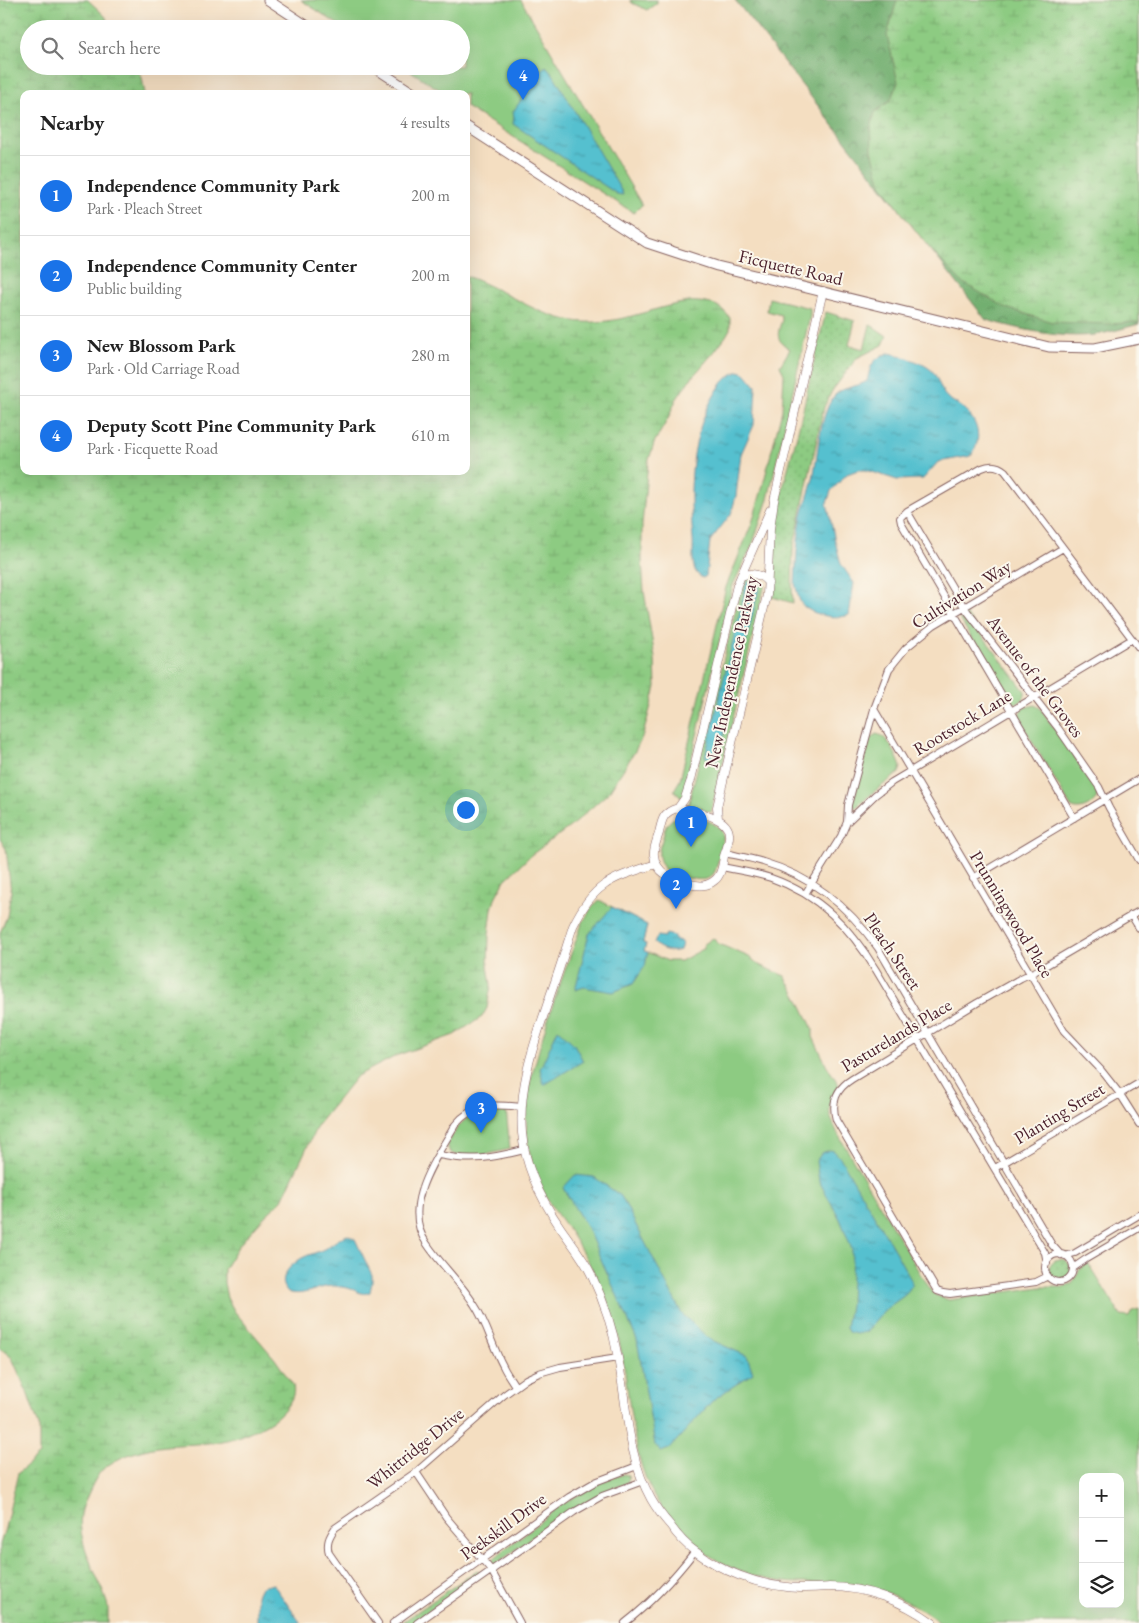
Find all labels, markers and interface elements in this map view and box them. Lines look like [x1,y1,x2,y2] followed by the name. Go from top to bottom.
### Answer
[20,20,470,75] search box
[38,34,66,62] icon: search
[78,35,160,60] text: Search here
[507,59,539,100] pin: 4
[40,109,104,136] text: Nearby
[400,112,450,133] text: 4 results
[87,173,340,198] text: Independence Community Park
[52,185,60,206] text: 1
[411,185,450,206] text: 200 m
[87,198,202,219] text: Park · Pleach Street
[737,244,846,290] street label: Ficquette Road
[87,253,357,278] text: Independence Community Center
[52,265,60,286] text: 2
[411,265,450,286] text: 200 m
[87,278,182,299] text: Public building
[87,333,236,358] text: New Blossom Park
[52,345,60,366] text: 3
[411,345,450,366] text: 280 m
[87,358,240,379] text: Park · Old Carriage Road
[87,413,376,438] text: Deputy Scott Pine Community Park
[52,425,60,446] text: 4
[411,425,450,446] text: 610 m
[87,438,218,459] text: Park · Ficquette Road
[907,554,1015,634] street label: Cultivation Way
[699,574,763,770] street label: New Independence Parkway
[982,610,1090,742] street label: Avenue of the Groves
[909,684,1015,760] street label: Rootstock Lane
[453,797,479,823] your location
[675,806,707,847] pin: 1
[965,846,1059,982] street label: Prunningwood Place
[660,868,692,909] pin: 2
[859,908,927,994] street label: Pleach Street
[836,993,956,1077] street label: Pasturelands Place
[1010,1077,1109,1149] street label: Planting Street
[465,1092,497,1133] pin: 3
[362,1402,468,1494] street label: Whittridge Drive
[1079,1473,1124,1608] map controls
[1079,1473,1124,1518] button: +
[456,1487,550,1565] street label: Peekskill Drive
[1079,1518,1124,1563] button: −
[1079,1563,1124,1608] button: layers

